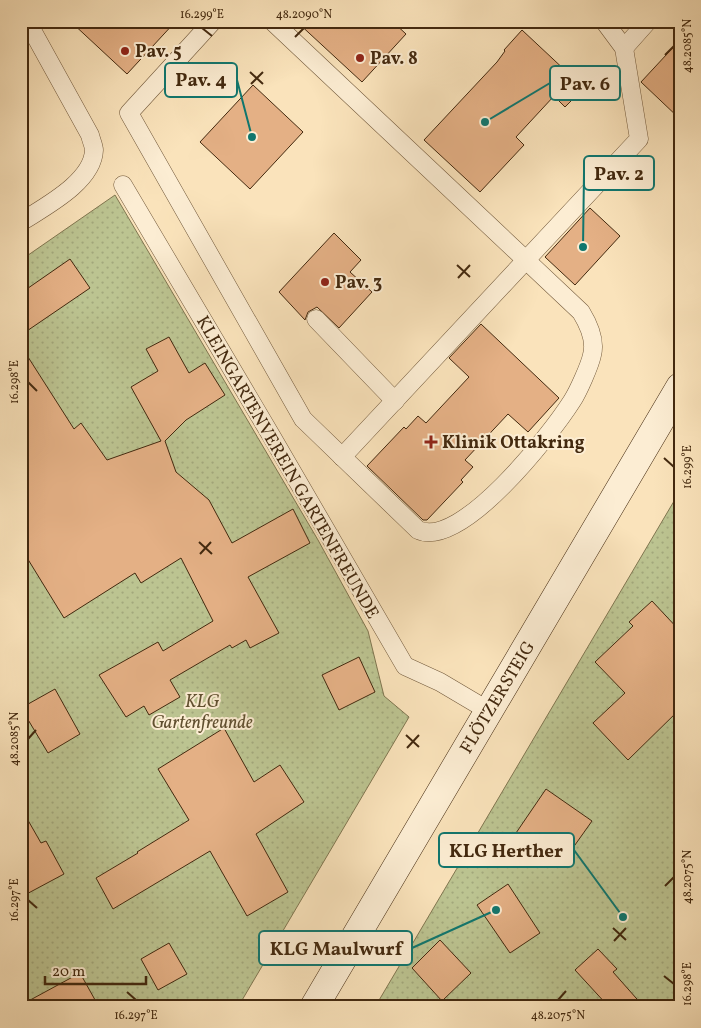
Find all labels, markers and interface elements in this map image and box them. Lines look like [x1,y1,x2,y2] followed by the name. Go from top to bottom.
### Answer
[180,7,224,23] text: 16.299°E
[276,7,332,23] text: 48.2090°N
[680,19,696,73] text: 48.2085°N
[135,40,182,65] place label: Pav. 5
[119,45,131,57] marker: Pav. 5
[370,47,418,72] place label: Pav. 8
[354,52,366,64] marker: Pav. 8
[165,63,237,97] callout: Pav. 4
[550,66,620,100] callout: Pav. 6
[175,68,227,94] text: Pav. 4
[560,72,610,98] text: Pav. 6
[584,156,654,190] callout: Pav. 2
[594,162,644,188] text: Pav. 2
[335,271,382,296] place label: Pav. 3
[319,276,331,288] marker: Pav. 3
[189,312,384,624] street label: KLEINGARTENVEREIN GARTENFREUNDE
[7,360,23,404] text: 16.298°E
[442,431,585,456] place label: Klinik Ottakring
[424,435,438,449] marker: Klinik Ottakring
[680,445,696,489] text: 16.299°E
[455,637,542,759] street label: FLÖTZERSTEIG
[151,690,253,736] park label: KLG Gartenfreunde
[7,712,23,766] text: 48.2085°N
[439,833,574,867] callout: KLG Herther
[449,839,563,865] text: KLG Herther
[680,850,696,904] text: 48.2075°N
[7,878,23,922] text: 16.297°E
[259,931,412,965] callout: KLG Maulwurf
[270,937,404,963] text: KLG Maulwurf
[45,953,146,985] scale bar
[52,962,85,983] text: 20 m
[680,962,696,1006] text: 16.298°E
[114,1008,158,1024] text: 16.297°E
[531,1008,585,1024] text: 48.2075°N

